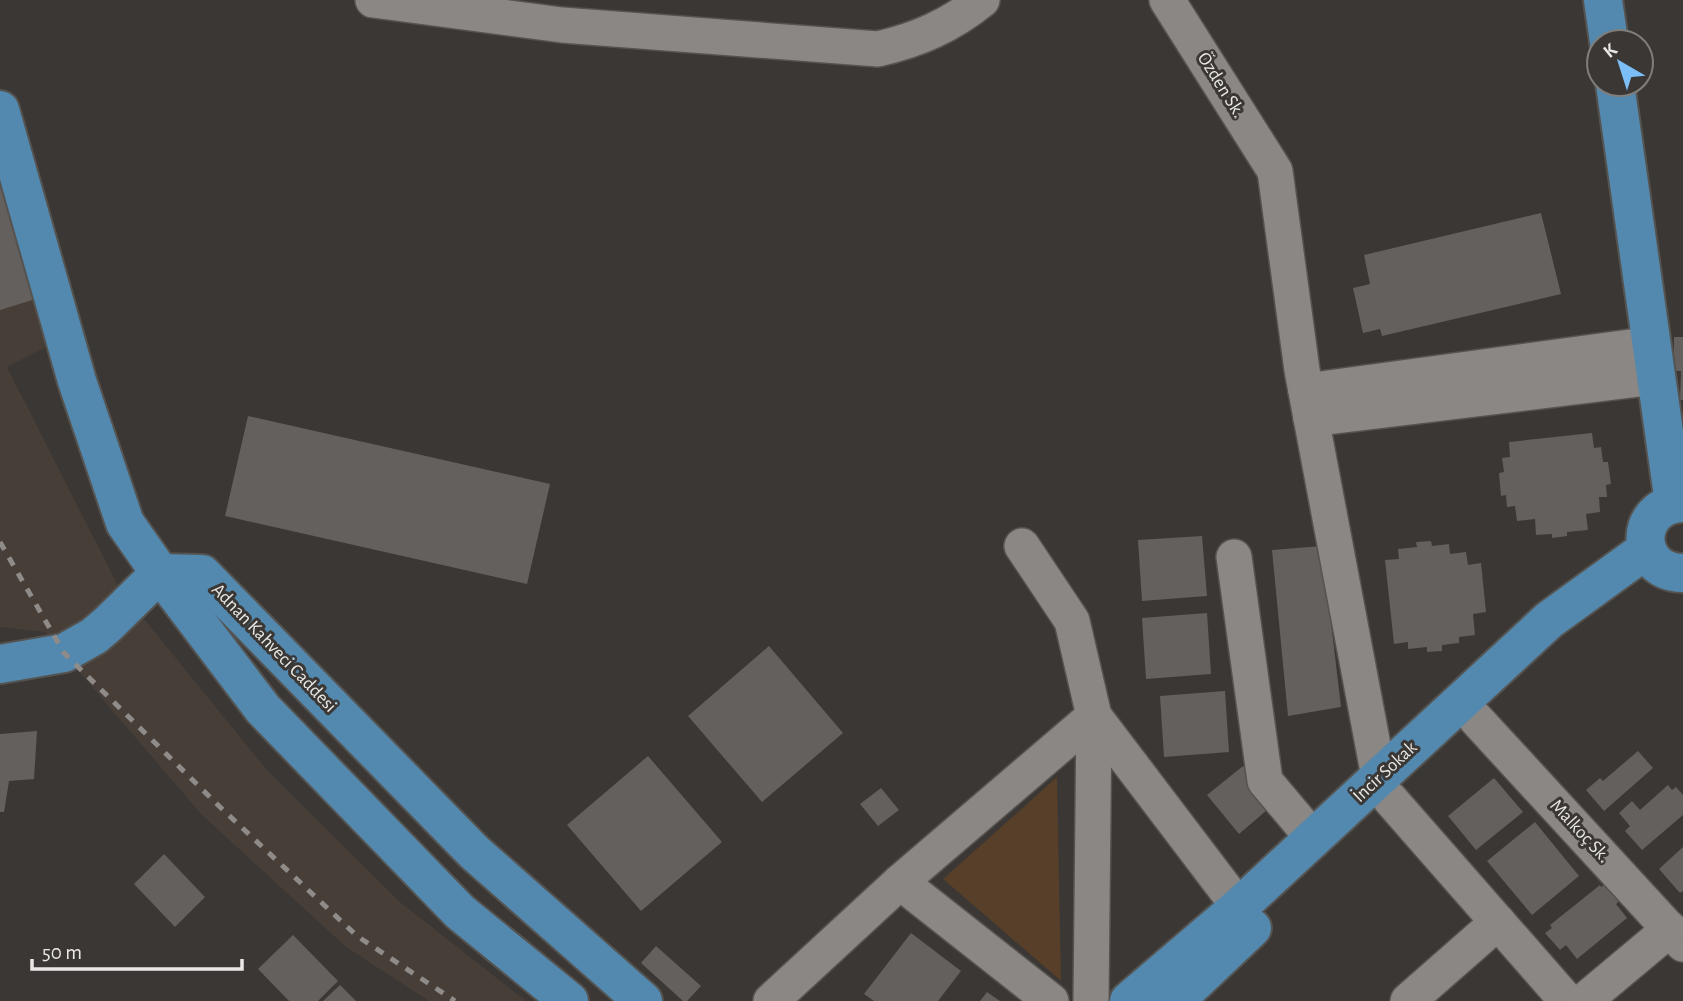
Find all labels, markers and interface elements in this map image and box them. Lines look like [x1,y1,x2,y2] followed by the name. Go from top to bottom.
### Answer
[1585,28,1655,98] north arrow
[1600,40,1621,62] text: K
[1194,48,1249,121] street label: Özden Sk.
[208,580,340,716] street label: Adnan Kahveci Caddesi
[1349,737,1421,806] street label: İncir Sokak
[1546,796,1614,866] street label: Malkoç Sk.
[32,928,242,972] scale bar
[42,942,82,963] text: 50 m

